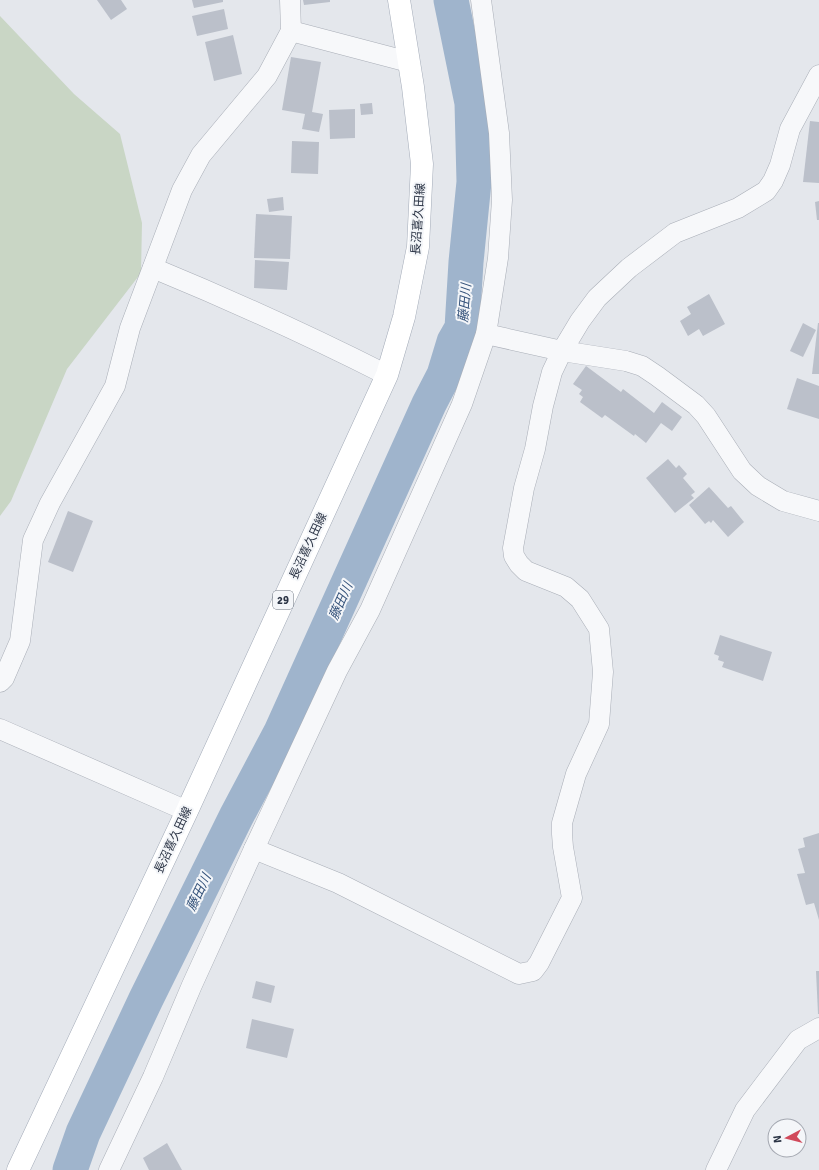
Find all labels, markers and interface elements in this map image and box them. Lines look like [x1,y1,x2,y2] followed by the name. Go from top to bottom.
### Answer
[409,183,428,255] street label: 長沼喜久田線
[455,281,475,323] water label: 藤田川
[286,510,330,582] street label: 長沼喜久田線
[326,579,357,622] water label: 藤田川
[273,591,293,609] road number: 29
[151,804,195,876] street label: 長沼喜久田線
[183,870,216,913] water label: 藤田川
[767,1118,807,1158] north arrow
[771,1135,784,1144] text: N

